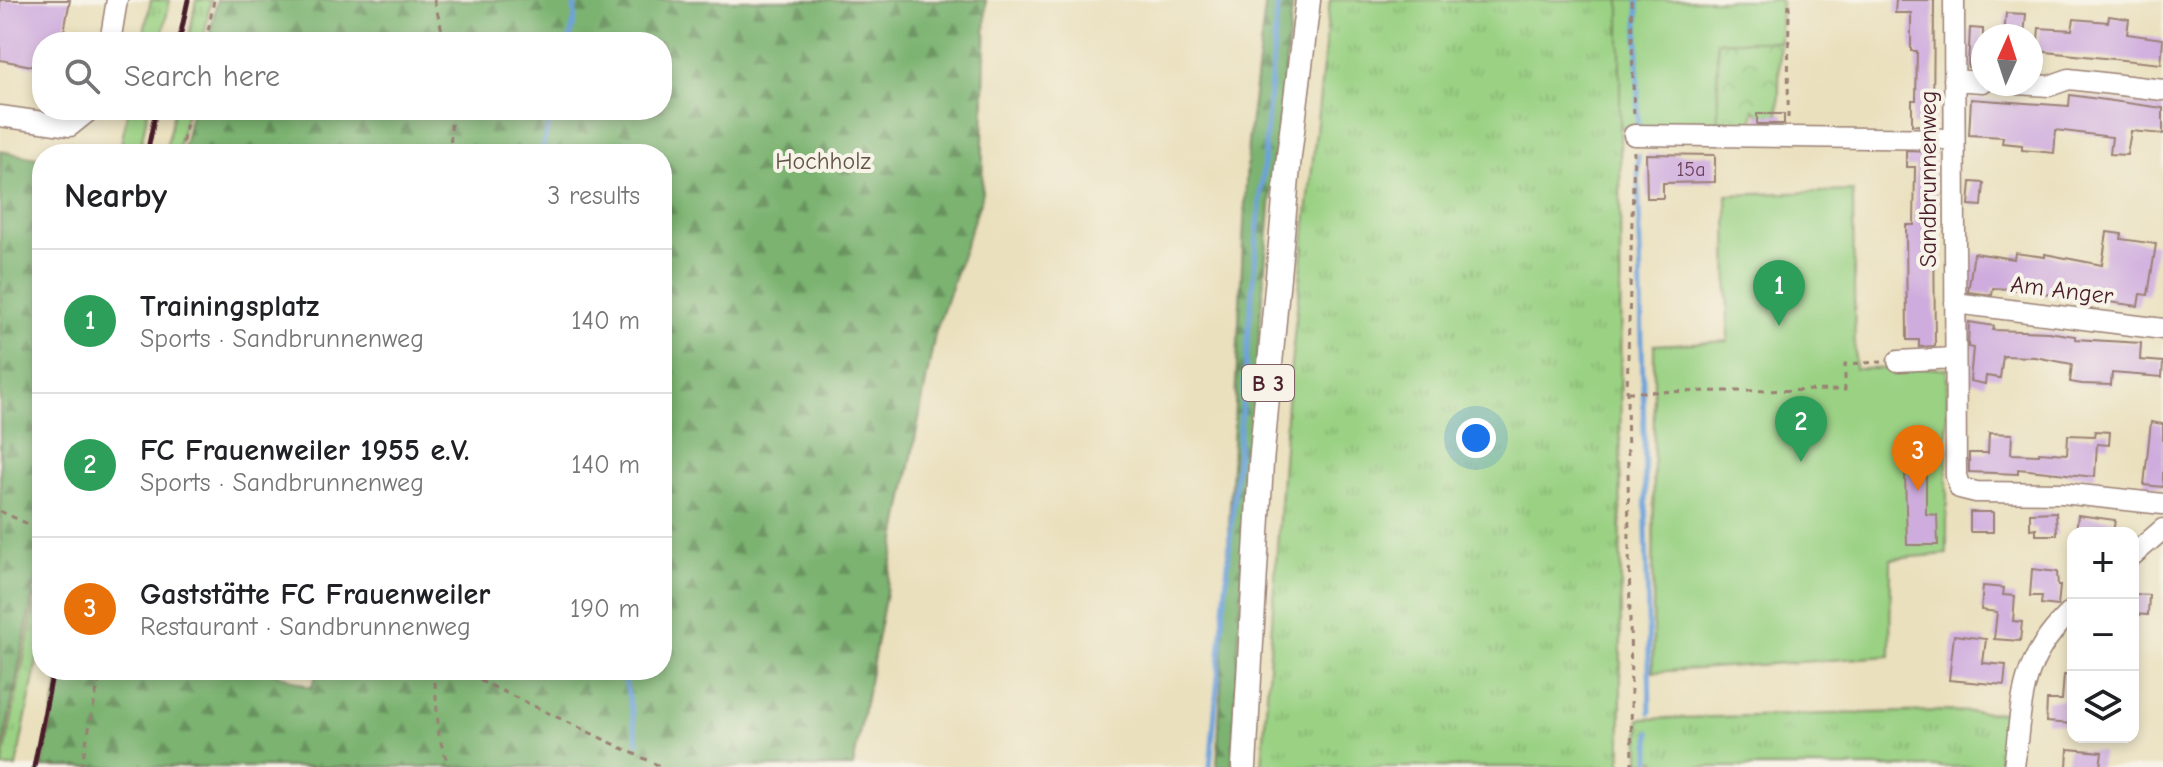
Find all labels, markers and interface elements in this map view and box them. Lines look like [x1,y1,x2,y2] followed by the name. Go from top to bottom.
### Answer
[1971,24,2043,96] north arrow
[32,32,672,120] search box
[60,54,104,98] icon: search
[124,59,280,94] text: Search here
[1914,91,1942,267] street label: Sandbrunnenweg
[775,147,871,175] park label: Hochholz
[1676,158,1706,181] house number: 15a
[64,176,167,216] text: Nearby
[547,181,640,211] text: 3 results
[1753,260,1805,326] pin: 1
[2009,270,2115,310] street label: Am Anger
[140,289,319,324] text: Trainingsplatz
[85,306,95,336] text: 1
[571,306,640,336] text: 140 m
[140,324,424,354] text: Sports · Sandbrunnenweg
[1242,365,1294,401] road number: B 3
[1775,396,1827,462] pin: 2
[1456,418,1496,458] your location
[1892,425,1944,491] pin: 3
[140,433,469,468] text: FC Frauenweiler 1955 e.V.
[84,450,96,480] text: 2
[571,450,640,480] text: 140 m
[140,468,424,498] text: Sports · Sandbrunnenweg
[2067,527,2139,743] map controls
[2067,527,2139,599] button: +
[140,577,490,612] text: Gaststätte FC Frauenweiler
[84,594,96,624] text: 3
[570,594,640,624] text: 190 m
[2067,599,2139,671] button: −
[140,612,471,642] text: Restaurant · Sandbrunnenweg
[2067,671,2139,743] button: layers

